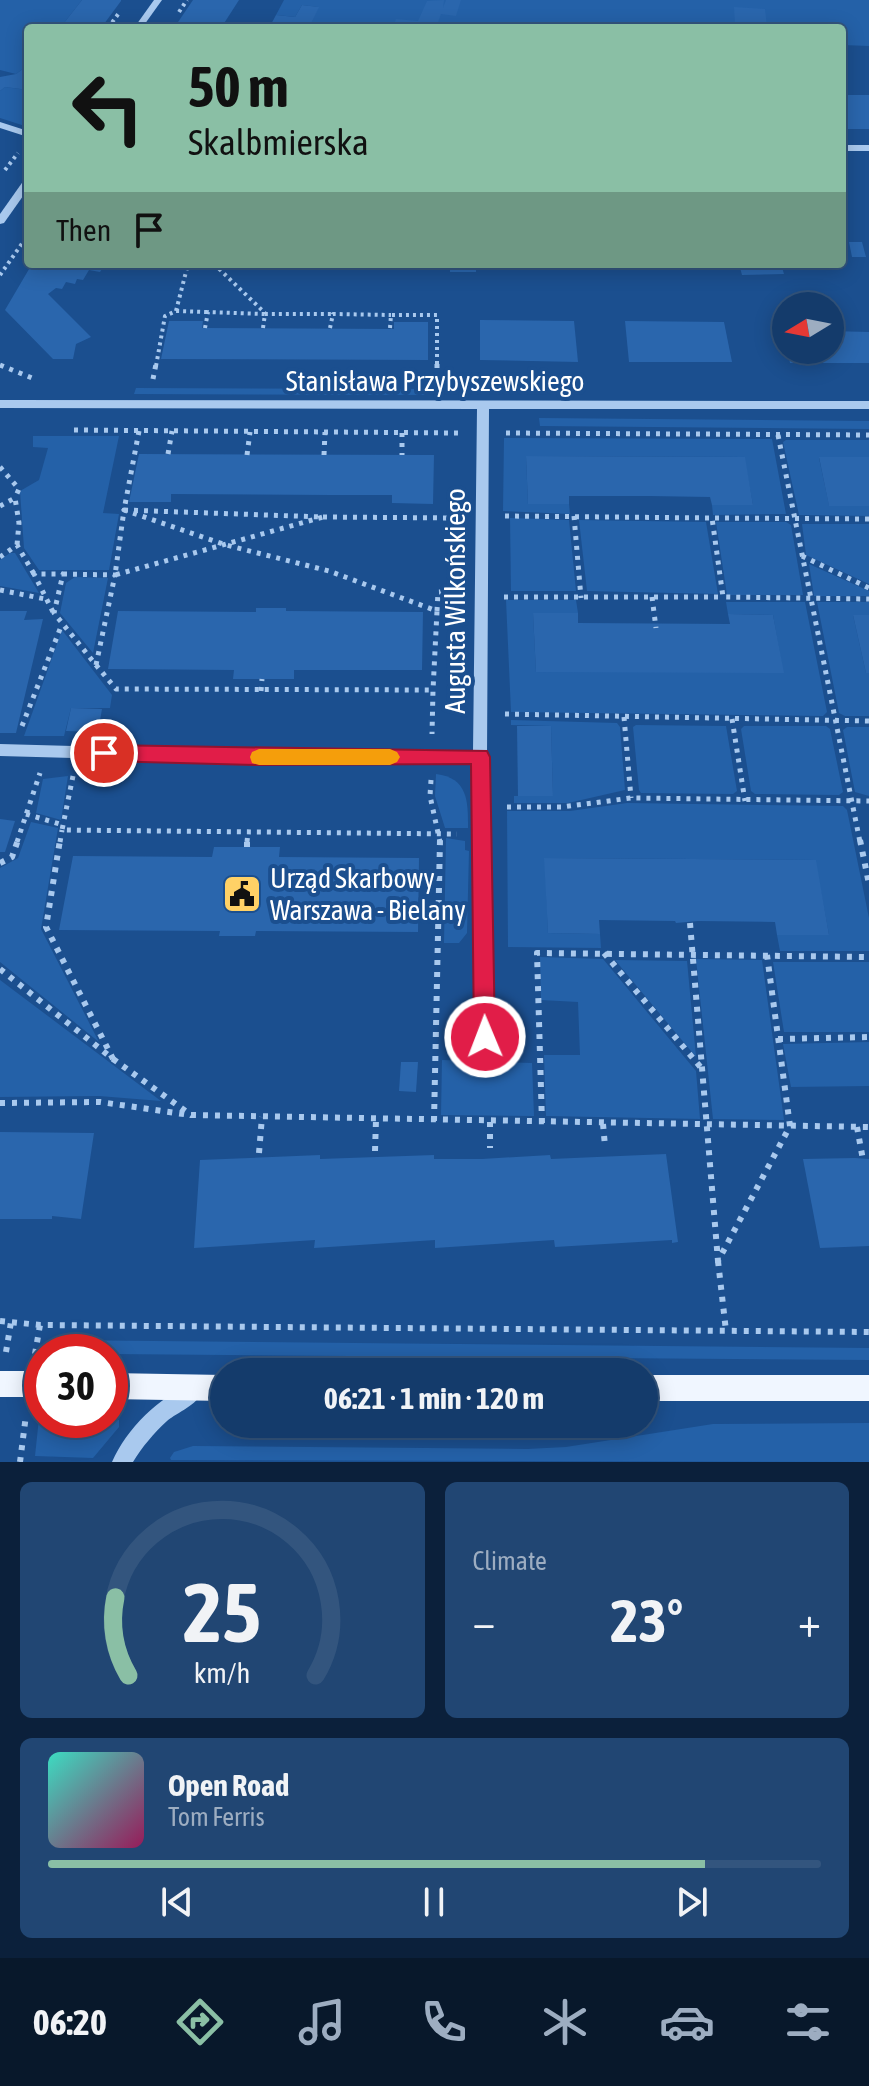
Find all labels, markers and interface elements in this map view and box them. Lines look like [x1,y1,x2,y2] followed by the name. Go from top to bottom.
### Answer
[188,55,289,119] text: 50 m
[56,56,160,160] icon: left
[188,121,369,163] text: Skalbmierska
[127,208,171,252] icon: arrive
[56,213,111,247] text: Then
[772,292,844,364] north arrow
[772,292,844,364] map controls
[286,365,584,397] street label: Stanisława Przybyszewskiego
[439,488,471,714] street label: Augusta Wilkońskiego
[70,719,138,787] pin
[82,731,126,775] icon: arrive
[270,862,466,926] place label: Urząd Skarbowy Warszawa - Bielany
[221,873,263,915] public building icon: Urząd Skarbowy Warszawa - Bielany
[443,995,527,1079] position arrow
[24,1334,128,1438] speed limit sign: 30
[324,1381,544,1415] text: 06:21 · 1 min · 120 m
[473,1546,547,1576] text: Climate
[183,1564,261,1660] text: 25
[610,1586,683,1655] text: 23°
[473,1596,495,1646] text: −
[798,1596,821,1646] text: +
[194,1656,251,1689] text: km/h
[168,1768,289,1802] text: Open Road
[168,1802,265,1832] text: Tom Ferris
[155,1880,199,1924] icon: previous
[412,1880,456,1924] icon: pause
[670,1880,714,1924] icon: next
[172,1994,228,2050] icon: directions
[294,1994,350,2050] icon: music
[416,1994,472,2050] icon: phone
[537,1994,593,2050] icon: climate
[659,1994,715,2050] icon: car
[780,1994,836,2050] icon: filters
[33,2001,107,2043] text: 06:20

